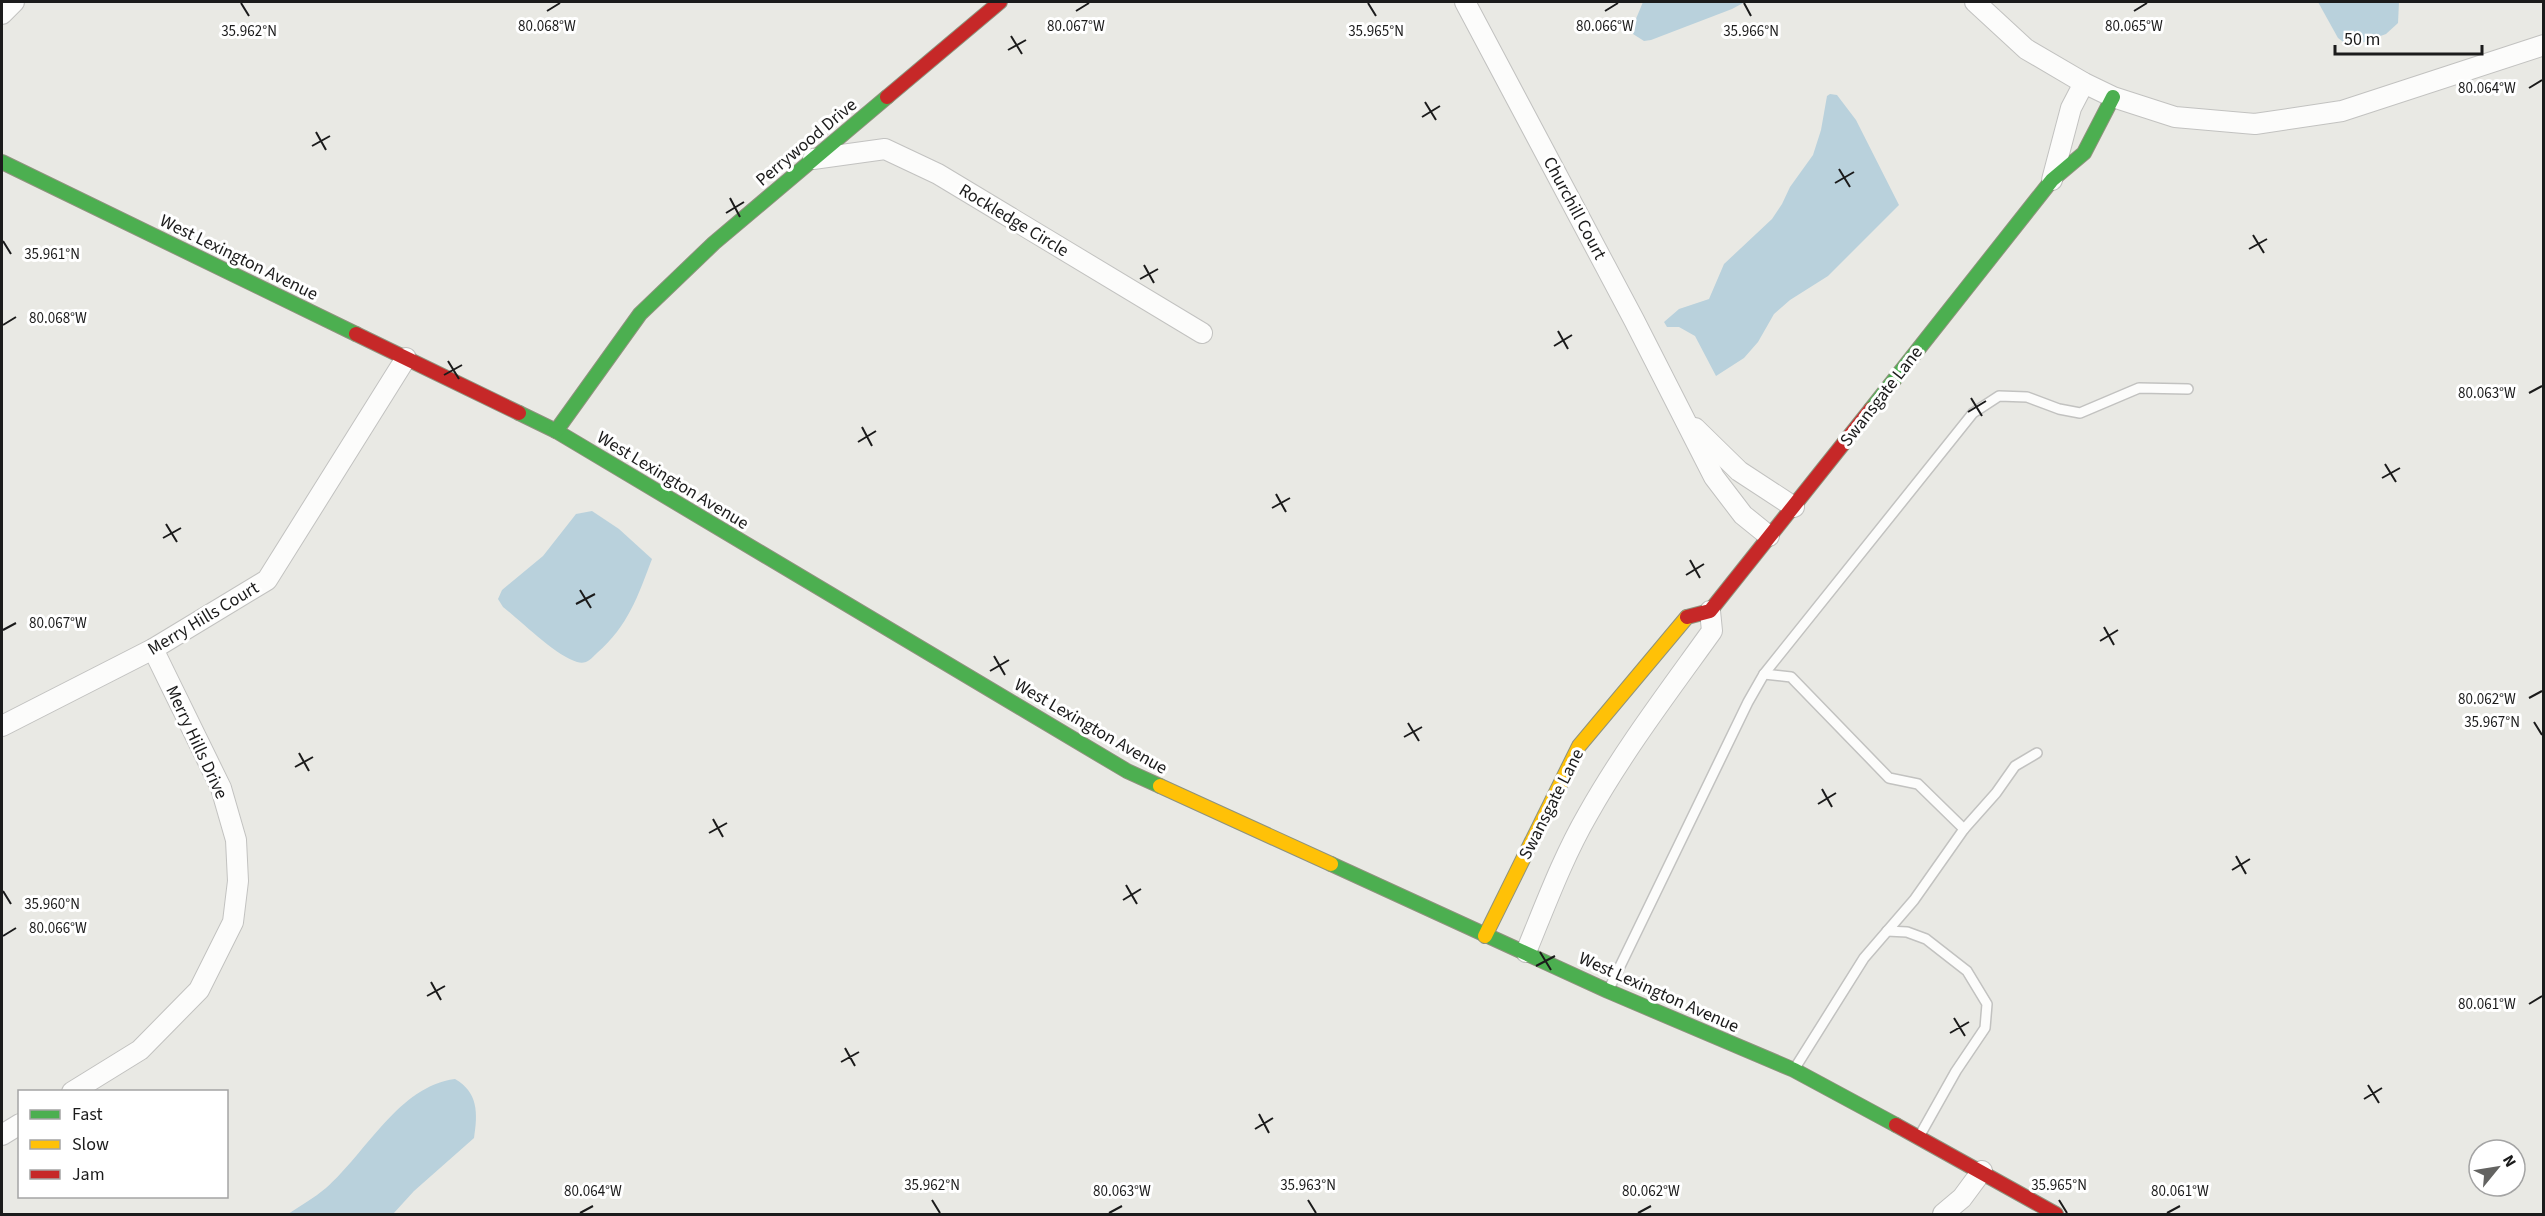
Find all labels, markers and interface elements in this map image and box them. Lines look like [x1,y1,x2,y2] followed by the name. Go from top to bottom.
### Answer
[518,16,576,37] text: 80.068°W
[1047,16,1105,37] text: 80.067°W
[1576,16,1634,37] text: 80.066°W
[2105,16,2163,37] text: 80.065°W
[2335,18,2482,56] scale bar
[221,21,277,42] text: 35.962°N
[1348,21,1404,42] text: 35.965°N
[1723,21,1779,42] text: 35.966°N
[2344,27,2380,52] text: 50 m
[2458,78,2516,99] text: 80.064°W
[750,93,862,192] street label: Perrywood Drive
[1537,152,1612,264] street label: Churchill Court
[954,178,1074,263] street label: Rockledge Circle
[155,208,322,307] street label: West Lexington Avenue
[24,244,80,265] text: 35.961°N
[29,308,87,329] text: 80.068°W
[1834,341,1929,452] street label: Swansgate Lane
[2458,383,2516,404] text: 80.063°W
[592,425,753,536] street label: West Lexington Avenue
[143,575,264,661] street label: Merry Hills Court
[29,613,87,634] text: 80.067°W
[1010,672,1172,781] street label: West Lexington Avenue
[159,681,234,803] street label: Merry Hills Drive
[2458,689,2516,710] text: 80.062°W
[2464,712,2520,733] text: 35.967°N
[1513,744,1590,864] street label: Swansgate Lane
[24,894,80,915] text: 35.960°N
[29,918,87,939] text: 80.066°W
[1575,946,1743,1039] street label: West Lexington Avenue
[2458,994,2516,1015] text: 80.061°W
[18,1090,228,1198] legend
[72,1102,103,1127] text: Fast
[72,1132,109,1157] text: Slow
[2467,1138,2527,1198] north arrow
[2497,1151,2521,1171] text: N
[72,1162,105,1187] text: Jam
[904,1175,960,1196] text: 35.962°N
[1280,1175,1336,1196] text: 35.963°N
[2031,1175,2087,1196] text: 35.965°N
[564,1181,622,1202] text: 80.064°W
[1093,1181,1151,1202] text: 80.063°W
[1622,1181,1680,1202] text: 80.062°W
[2151,1181,2209,1202] text: 80.061°W

